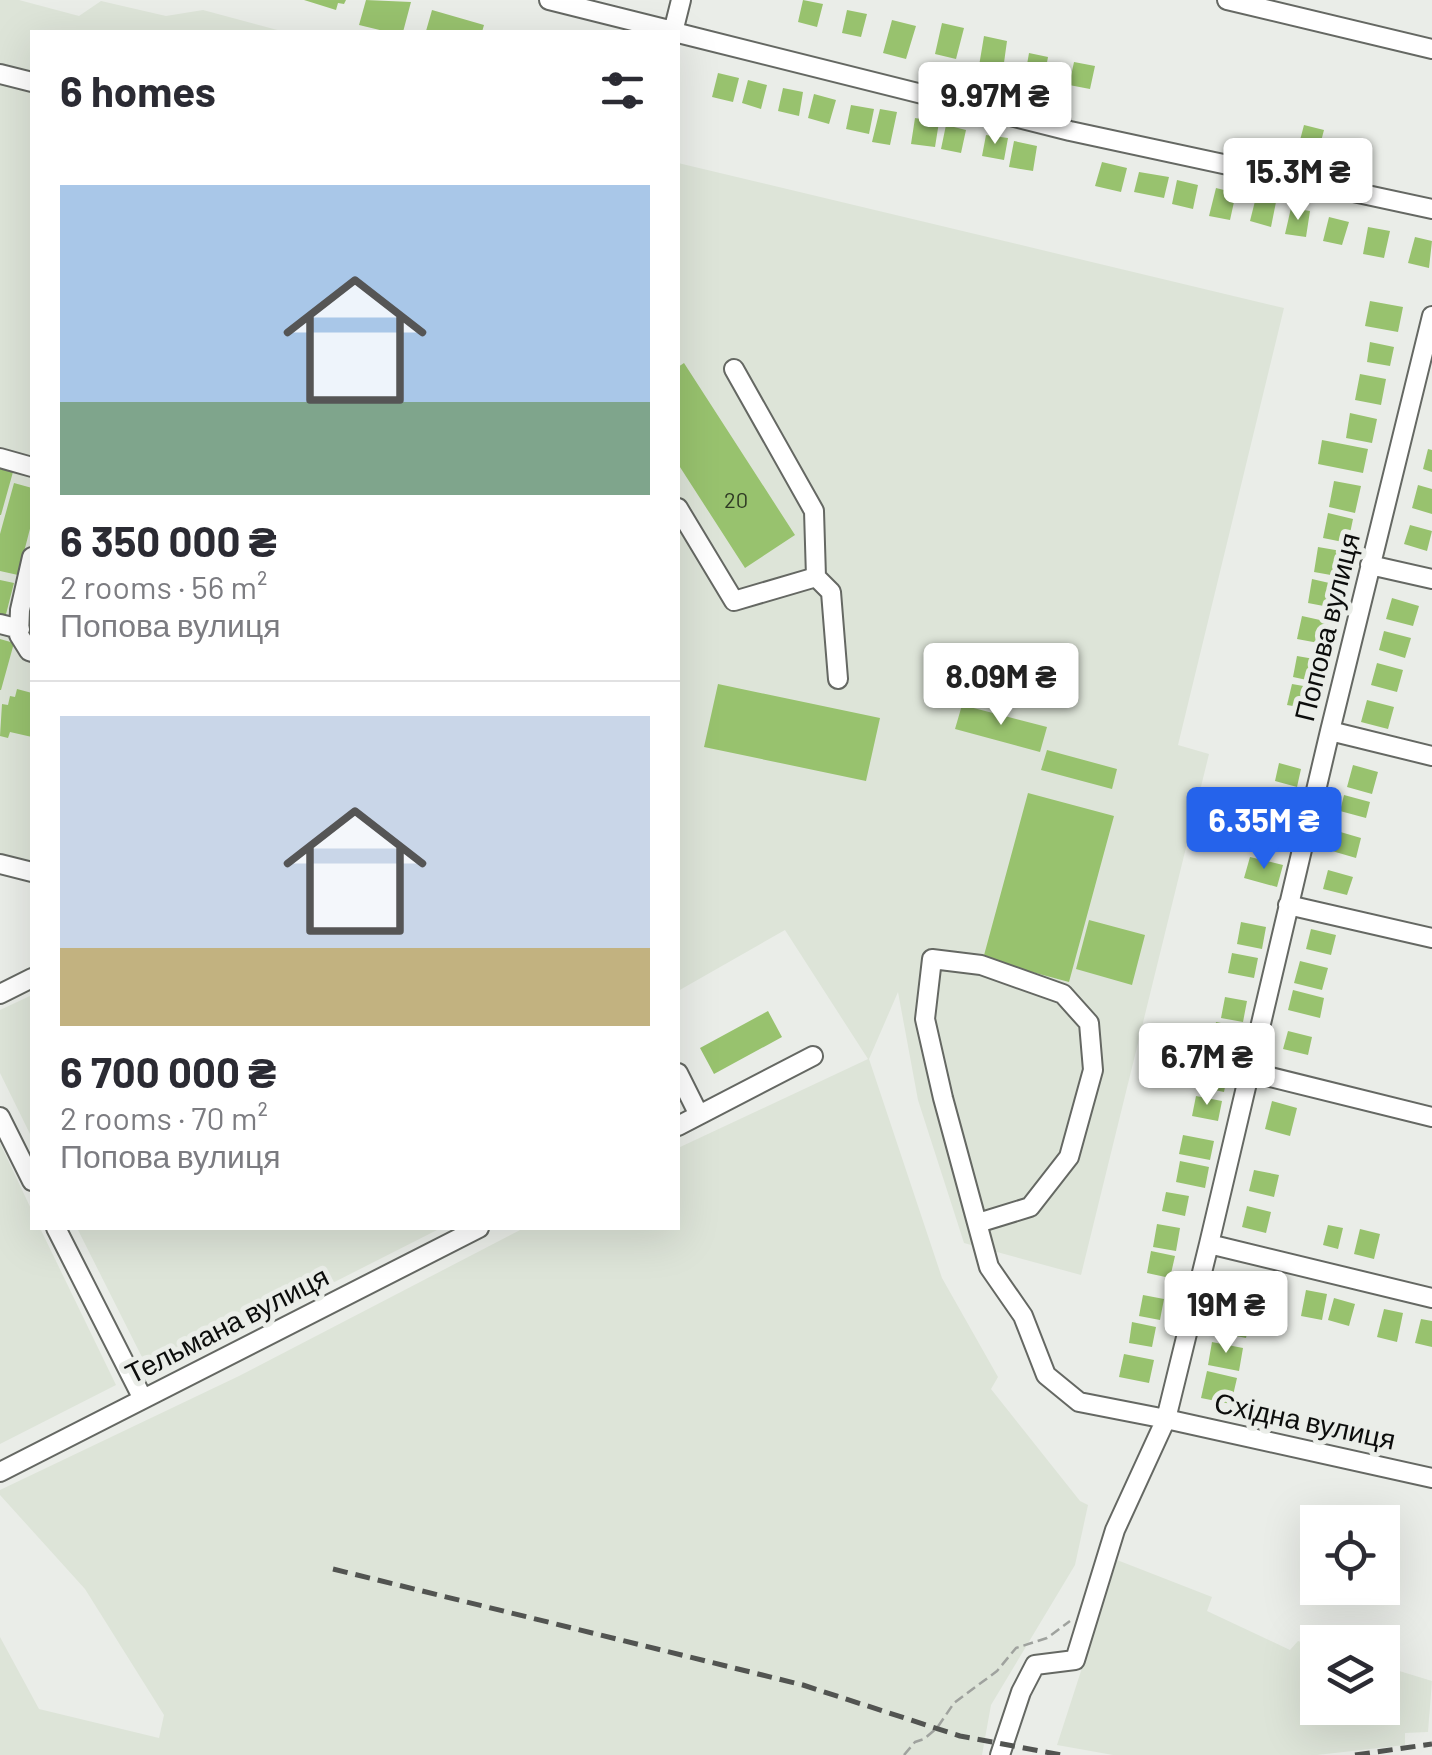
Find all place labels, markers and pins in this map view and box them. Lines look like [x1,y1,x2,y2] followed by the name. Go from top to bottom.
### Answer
[903,62,1087,147] pin: 9.97M ₴
[1206,138,1390,223] pin: 15.3M ₴
[909,643,1093,728] pin: 8.09M ₴
[1172,787,1356,872] pin: 6.35M ₴
[1126,1023,1288,1108] pin: 6.7M ₴
[1156,1271,1296,1356] pin: 19M ₴

